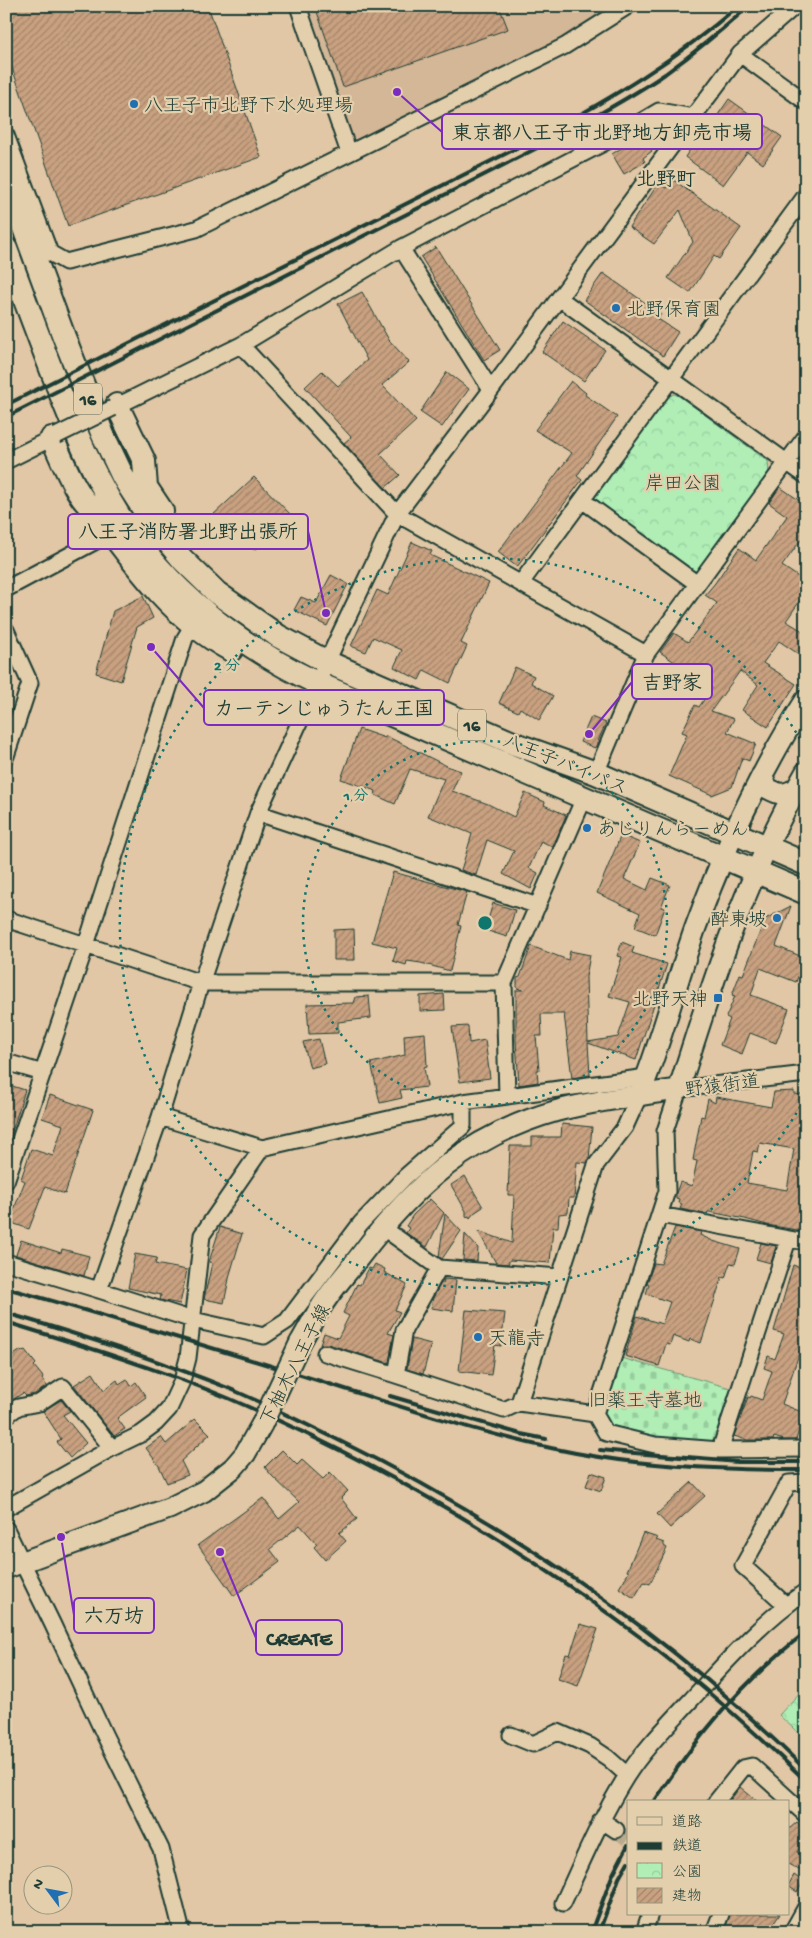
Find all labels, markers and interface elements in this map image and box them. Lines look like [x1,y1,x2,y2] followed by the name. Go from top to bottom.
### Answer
[144,95,353,119] place label: 八王子市北野下水処理場
[128,98,140,110] marker: 八王子市北野下水処理場
[442,114,762,149] callout: 東京都八王子市北野地方卸売市場
[452,122,752,147] text: 東京都八王子市北野地方卸売市場
[636,169,696,193] district label: 北野町
[626,299,721,323] place label: 北野保育園
[610,302,622,314] marker: 北野保育園
[74,384,102,414] road number: 16
[645,473,721,497] park label: 岸田公園
[68,514,308,549] callout: 八王子消防署北野出張所
[78,521,298,546] text: 八王子消防署北野出張所
[214,658,240,676] text: 2 分
[632,664,712,699] callout: 吉野家
[642,672,702,697] text: 吉野家
[204,690,444,725] callout: カーテンじゅうたん王国
[214,699,434,723] text: カーテンじゅうたん王国
[458,710,486,740] road number: 16
[499,731,630,802] street label: 八王子バイパス
[343,788,368,806] text: 1 分
[597,820,749,843] place label: あじりんらーめん
[581,822,593,834] marker: あじりんらーめん
[710,909,767,933] place label: 酔東坡
[771,912,783,924] marker: 酔東坡
[476,914,494,932] centre of rings
[632,989,708,1013] place label: 北野天神
[712,992,724,1004] marker: 北野天神
[683,1070,762,1104] street label: 野猿街道
[256,1301,338,1430] street label: 下柚木八王子線
[488,1328,545,1352] place label: 天龍寺
[472,1331,484,1343] marker: 天龍寺
[588,1390,702,1414] park label: 旧薬王寺墓地
[74,1598,154,1633] callout: 六万坊
[84,1606,144,1630] text: 六万坊
[256,1620,342,1655] callout: CREATE
[265,1630,333,1653] text: CREATE
[627,1800,790,1916] legend
[672,1814,702,1832] text: 道路
[672,1838,702,1856] text: 鉄道
[672,1864,702,1882] text: 公園
[22,1866,72,1916] north arrow
[29,1876,49,1893] text: N
[672,1888,702,1906] text: 建物

